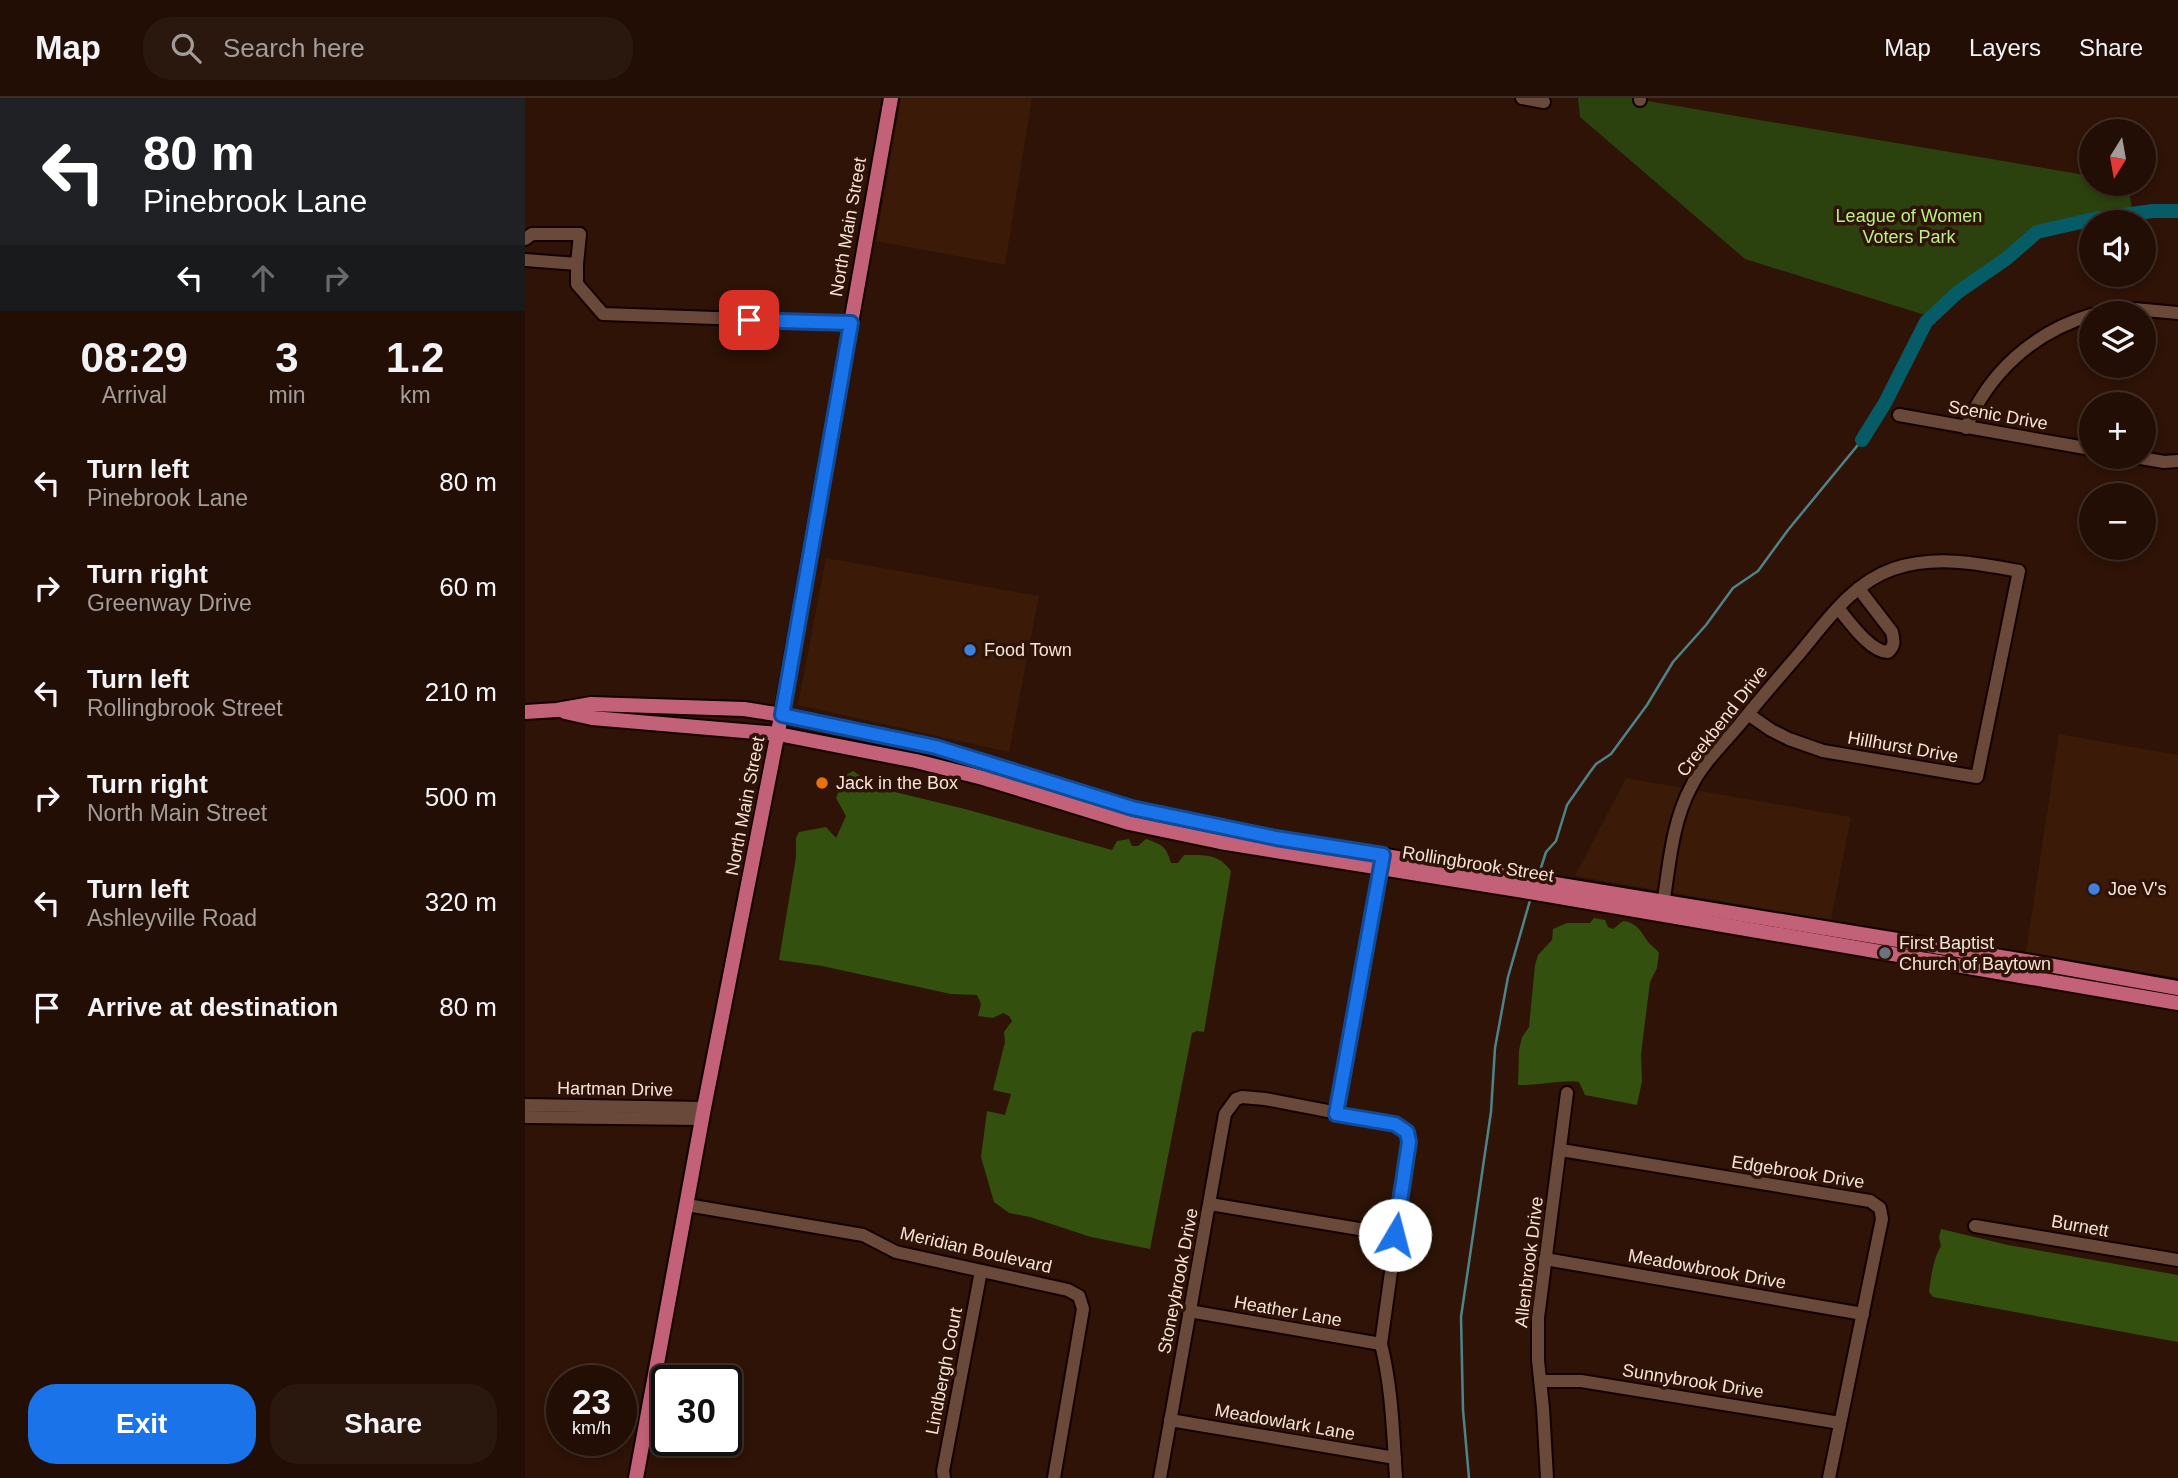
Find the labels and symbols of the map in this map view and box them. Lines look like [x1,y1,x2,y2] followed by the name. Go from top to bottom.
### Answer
[2079,119,2156,196] north arrow
[826,156,870,298] street label: North Main Street
[1836,206,1982,247] park label: League of Women Voters Park
[719,290,779,350] pin
[1947,396,2049,434] street label: Scenic Drive
[984,640,1072,660] place label: Food Town
[962,642,978,658] marker: Food Town
[1673,662,1771,780] street label: Creekbend Drive
[1846,727,1960,767] street label: Hillhurst Drive
[722,735,768,877] street label: North Main Street
[836,773,958,793] place label: Jack in the Box
[814,775,830,791] marker: Jack in the Box
[1401,842,1555,886] street label: Rollingbrook Street
[2108,879,2166,899] place label: Joe V's
[2086,881,2102,897] marker: Joe V's
[1899,933,2051,974] place label: First Baptist Church of Baytown
[1877,945,1893,961] marker: First Baptist Church of Baytown
[557,1078,673,1100] street label: Hartman Drive
[1730,1152,1866,1192] street label: Edgebrook Drive
[1511,1195,1547,1329] street label: Allenbrook Drive
[1358,1198,1432,1272] position arrow
[1154,1206,1202,1356] street label: Stoneybrook Drive
[2050,1211,2110,1241] street label: Burnett
[898,1223,1054,1277] street label: Meridian Boulevard
[1626,1245,1788,1293] street label: Meadowbrook Drive
[1233,1292,1343,1330] street label: Heather Lane
[922,1306,966,1436] street label: Lindbergh Court
[1621,1360,1765,1402] street label: Sunnybrook Drive
[651,1365,742,1456] speed limit sign: 30
[1213,1400,1357,1444] street label: Meadowlark Lane

